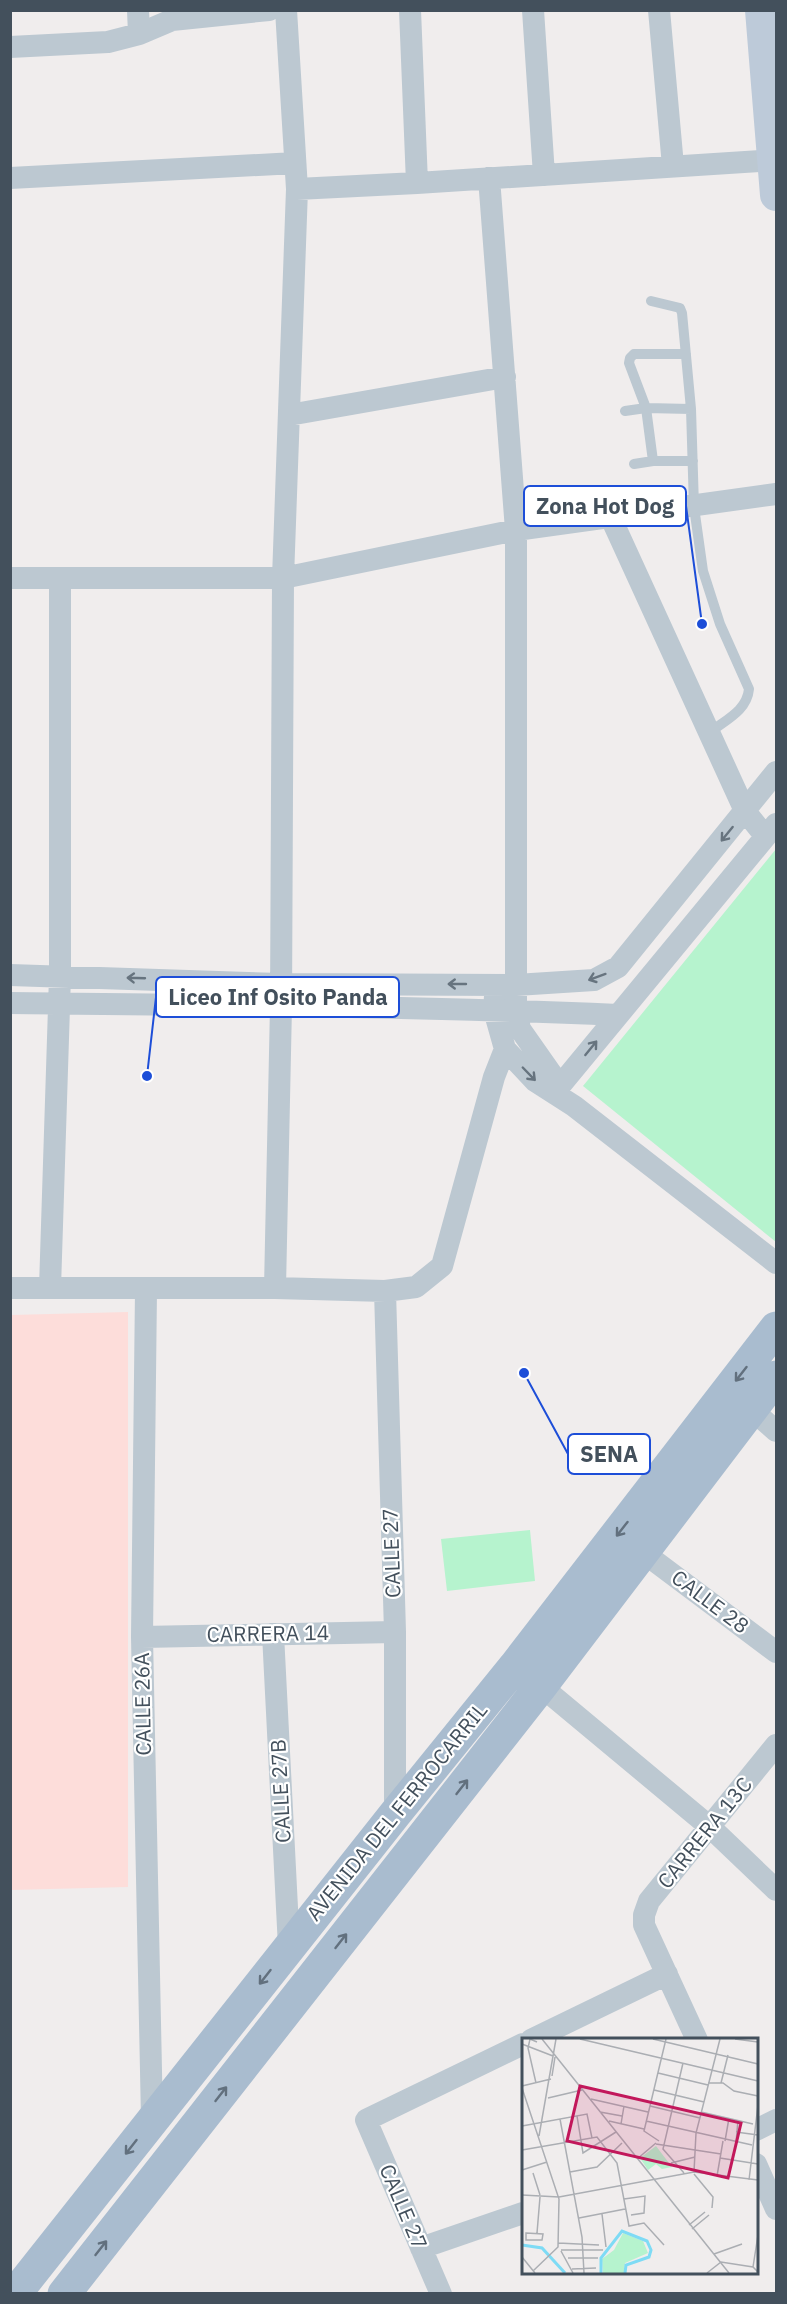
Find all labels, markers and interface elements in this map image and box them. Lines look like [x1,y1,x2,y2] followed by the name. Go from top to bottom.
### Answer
[524,486,686,526] callout: Zona Hot Dog
[536,491,675,520] text: Zona Hot Dog
[720,826,733,842] one-way arrow
[588,972,607,983] one-way arrow
[127,973,147,984] one-way arrow
[156,977,399,1017] callout: Liceo Inf Osito Panda
[448,979,468,990] one-way arrow
[168,982,388,1011] text: Liceo Inf Osito Panda
[584,1041,597,1057] one-way arrow
[521,1067,536,1082] one-way arrow
[734,1366,747,1382] one-way arrow
[568,1434,650,1474] callout: SENA
[580,1439,638,1468] text: SENA
[375,1508,407,1598] street label: CALLE 27
[615,1520,628,1536] one-way arrow
[666,1563,755,1639] street label: CALLE 28
[206,1618,330,1648] street label: CARRERA 14
[127,1652,157,1756] street label: CALLE 26A
[300,1697,493,1926] street label: AVENIDA DEL FERROCARRIL
[263,1739,297,1844] street label: CALLE 27B
[651,1771,758,1894] street label: CARRERA 13C
[455,1780,468,1796] one-way arrow
[335,1933,348,1949] one-way arrow
[259,1969,272,1985] one-way arrow
[522,2038,757,2274] inset map
[214,2086,227,2102] one-way arrow
[124,2138,137,2154] one-way arrow
[373,2160,434,2253] street label: CALLE 27
[94,2240,107,2256] one-way arrow

